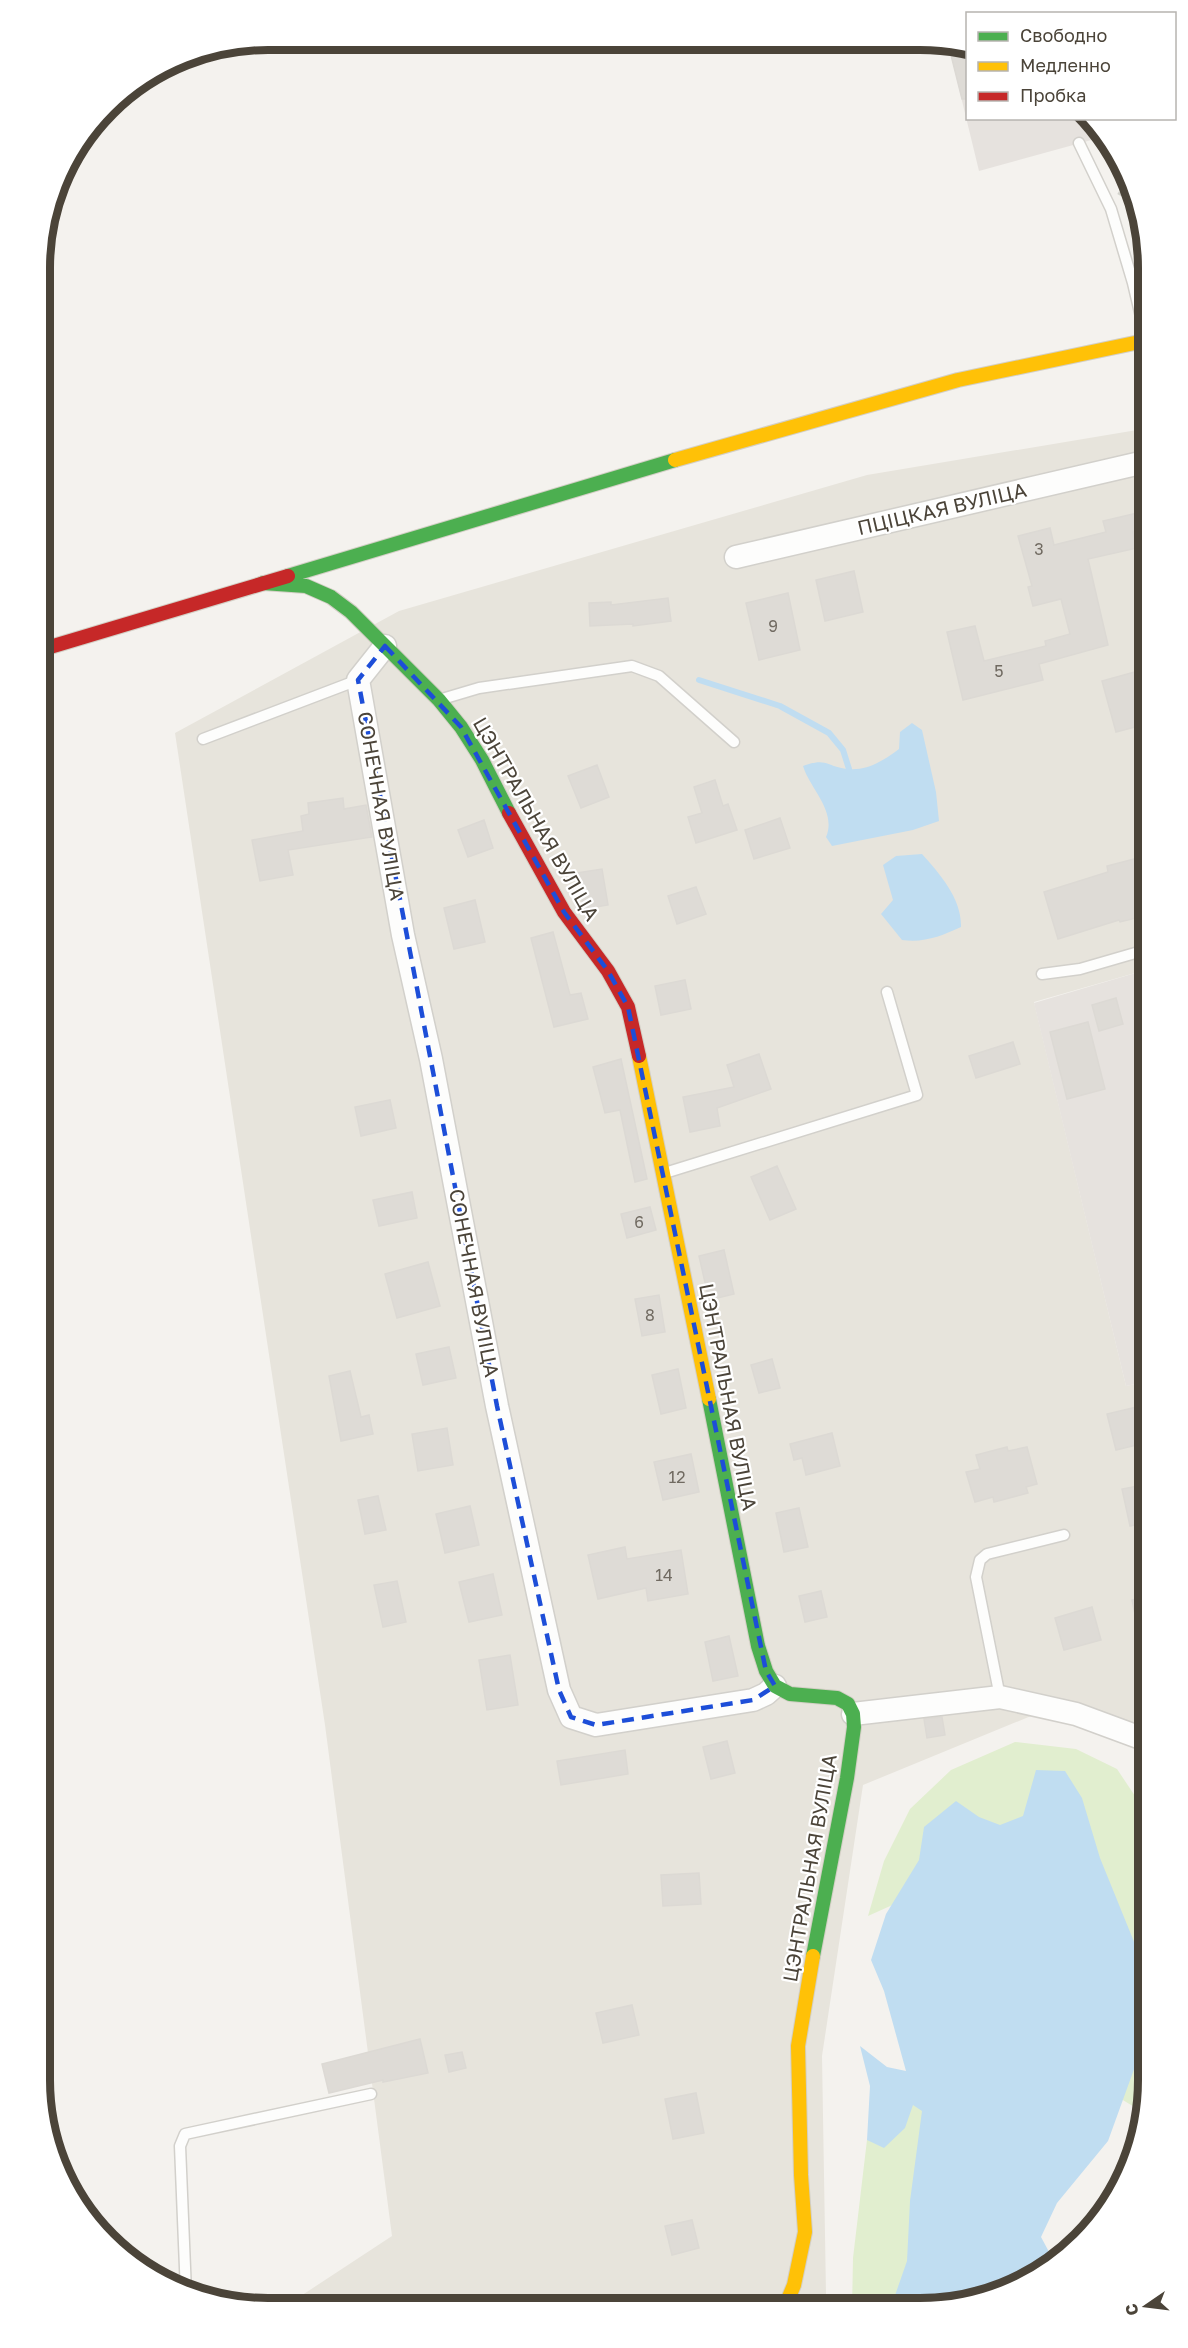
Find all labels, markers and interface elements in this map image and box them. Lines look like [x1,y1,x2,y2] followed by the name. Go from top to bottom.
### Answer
[966,12,1176,120] legend
[1020,24,1107,46] text: Свободно
[1020,54,1111,76] text: Медленно
[1020,84,1086,106] text: Пробка
[855,477,1029,539] street label: ПЦІЦКАЯ ВУЛІЦА
[1034,539,1044,559] house number: 3
[768,616,778,636] house number: 9
[994,661,1004,681] house number: 5
[354,710,410,902] street label: СОНЕЧНАЯ ВУЛІЦА
[469,712,605,925] street label: ЦЭНТРАЛЬНАЯ ВУЛІЦА
[445,1187,505,1379] street label: СОНЕЧНАЯ ВУЛІЦА
[634,1212,644,1232] house number: 6
[695,1281,763,1512] street label: ЦЭНТРАЛЬНАЯ ВУЛІЦА
[645,1305,655,1325] house number: 8
[668,1467,686,1487] house number: 12
[655,1565,673,1585] house number: 14
[777,1752,841,1984] street label: ЦЭНТРАЛЬНАЯ ВУЛІЦА
[1116,2276,1176,2336] north arrow
[1120,2302,1143,2318] text: С

